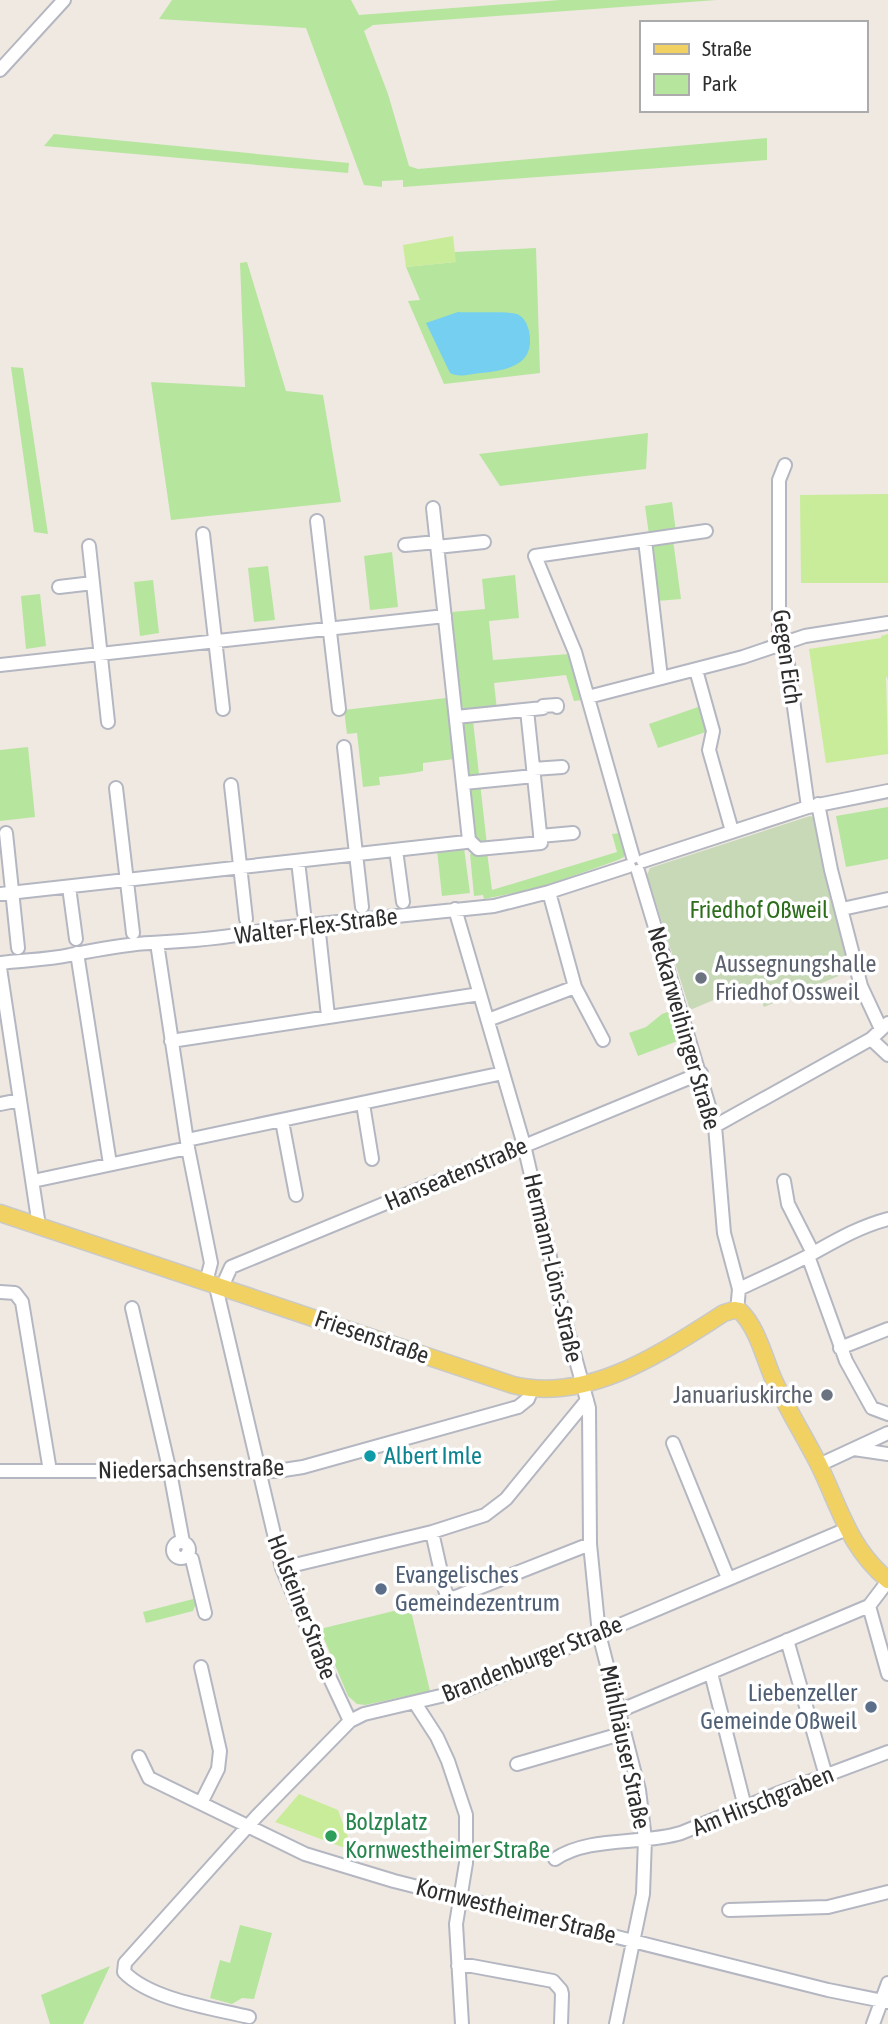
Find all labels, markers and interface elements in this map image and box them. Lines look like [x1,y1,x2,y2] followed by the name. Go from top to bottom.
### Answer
[640,21,867,112] legend
[702,36,752,60] text: Straße
[702,71,737,95] text: Park
[767,608,808,706] street label: Gegen Eich
[690,896,829,923] park label: Friedhof Oßweil
[233,902,399,949] street label: Walter-Flex-Straße
[643,923,726,1132] street label: Neckarweihinger Straße
[715,950,876,1005] place label: Aussegnungshalle Friedhof Ossweil
[693,970,709,986] marker: Aussegnungshalle Friedhof Ossweil
[381,1131,531,1216] street label: Hanseatenstraße
[519,1171,588,1365] street label: Hermann-Löns-Straße
[311,1304,433,1369] street label: Friesenstraße
[673,1381,813,1408] place label: Januariuskirche
[819,1387,835,1403] marker: Januariuskirche
[384,1442,482,1469] place label: Albert Imle
[362,1448,378,1464] marker: Albert Imle
[98,1453,284,1484] street label: Niedersachsenstraße
[262,1531,342,1683] street label: Holsteiner Straße
[395,1561,560,1616] place label: Evangelisches Gemeindezentrum
[373,1581,389,1597] marker: Evangelisches Gemeindezentrum
[438,1610,626,1707] street label: Brandenburger Straße
[595,1663,656,1831] street label: Mühlhäuser Straße
[700,1679,858,1734] place label: Liebenzeller Gemeinde Oßweil
[863,1699,879,1715] marker: Liebenzeller Gemeinde Oßweil
[688,1760,837,1841] street label: Am Hirschgraben
[345,1808,550,1863] place label: Bolzplatz Kornwestheimer Straße
[323,1828,339,1844] marker: Bolzplatz Kornwestheimer Straße
[413,1873,619,1948] street label: Kornwestheimer Straße

